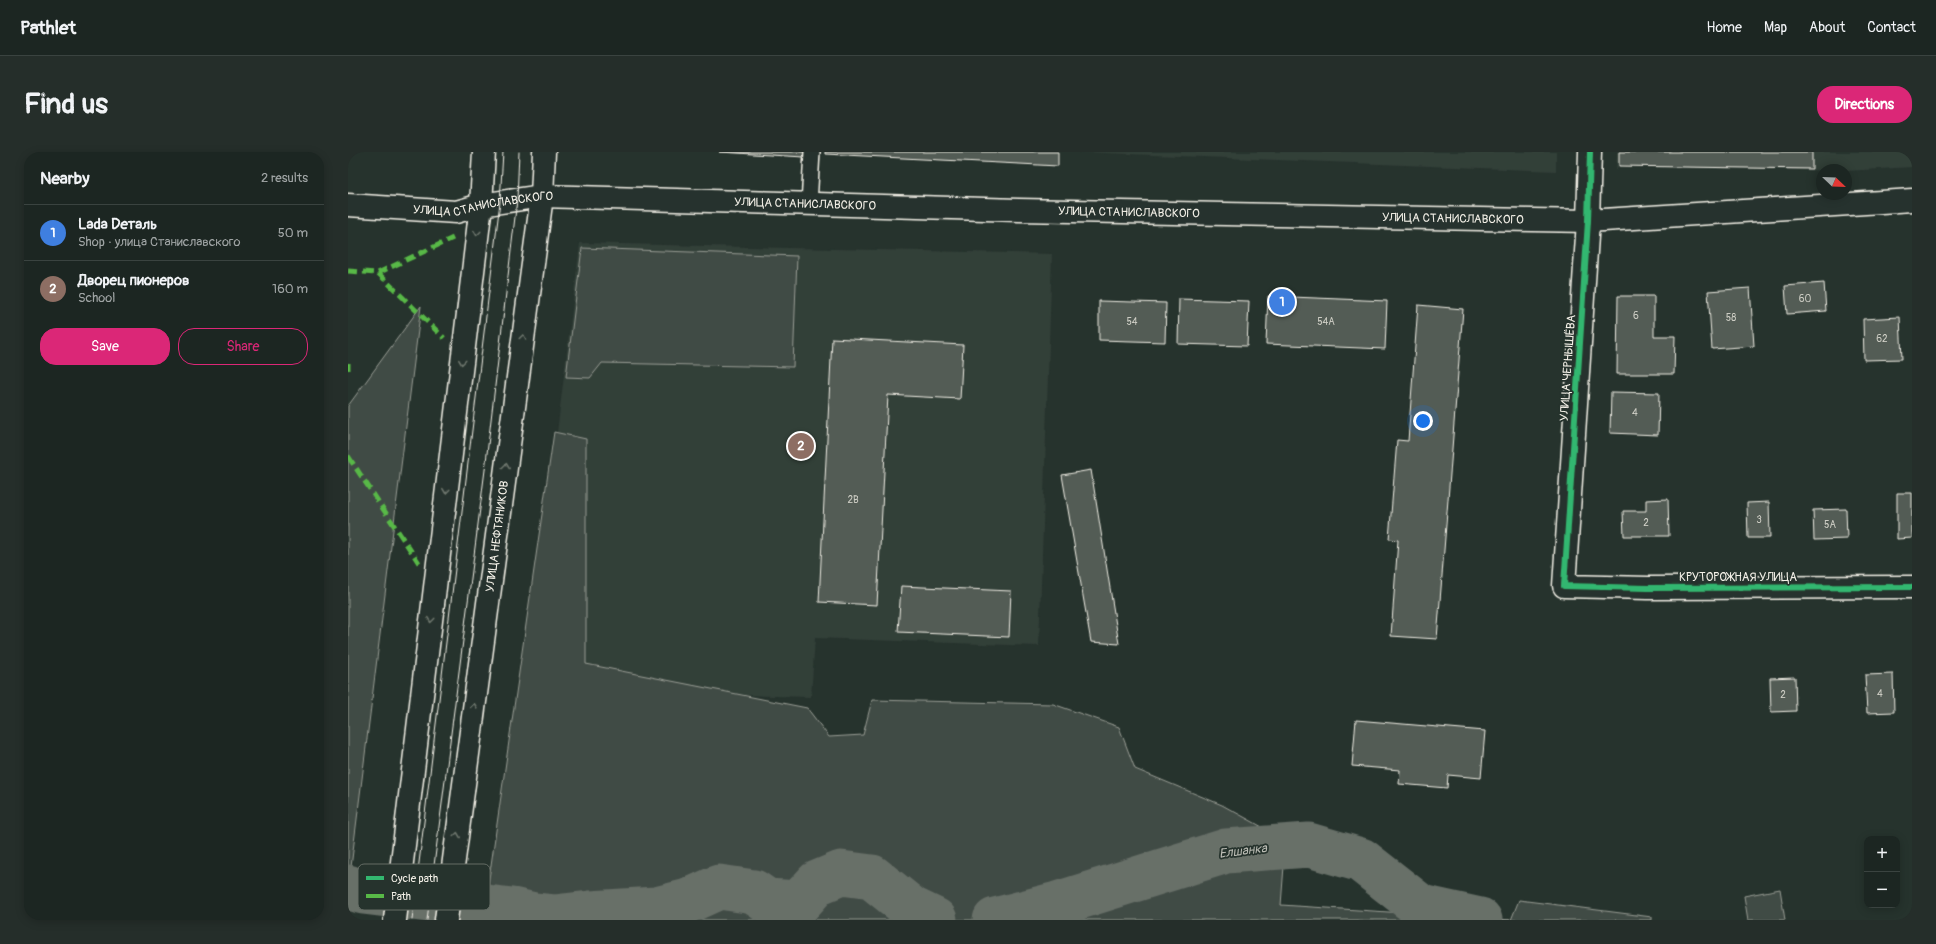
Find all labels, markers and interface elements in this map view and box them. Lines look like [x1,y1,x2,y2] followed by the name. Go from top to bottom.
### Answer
[20,16,76,40] text: Pathlet
[1707,19,1742,36] text: Home
[1764,19,1787,36] text: Map
[1809,19,1845,36] text: About
[1867,19,1916,36] text: Contact
[1817,86,1912,123] button: Directions
[24,87,108,122] text: Find us
[1816,164,1852,200] north arrow
[40,168,89,189] text: Nearby
[261,170,308,186] text: 2 results
[413,188,554,220] street label: УЛИЦА СТАНИСЛАВСКОГО
[734,194,876,213] street label: УЛИЦА СТАНИСЛАВСКОГО
[1058,203,1200,221] street label: УЛИЦА СТАНИСЛАВСКОГО
[1382,210,1524,227] street label: УЛИЦА СТАНИСЛАВСКОГО
[78,215,157,234] text: Lada Dеталь
[50,225,56,241] text: 1
[278,225,308,241] text: 50 m
[473,230,482,236] one-way arrow
[78,234,240,250] text: Shop · улица Станиславского
[78,271,189,290] text: Дворец пионеров
[49,281,57,297] text: 2
[272,281,308,297] text: 160 m
[1269,287,1295,317] pin: 1
[78,290,115,306] text: School
[1799,293,1811,305] house number: 60
[1633,310,1639,322] house number: 6
[1726,312,1736,324] house number: 58
[1556,314,1579,422] street label: УЛИЦА ЧЕРНЫШЁВА
[1126,316,1138,328] house number: 54
[1317,316,1335,328] house number: 54А
[40,328,170,365] button: Save
[178,328,308,365] button: Share
[1876,333,1888,345] house number: 62
[518,334,527,340] one-way arrow
[458,359,467,365] one-way arrow
[1632,407,1638,419] house number: 4
[1413,411,1433,431] your location
[788,431,814,461] pin: 2
[501,463,510,469] one-way arrow
[482,480,512,593] street label: УЛИЦА НЕФТЯНИКОВ
[442,488,451,494] one-way arrow
[847,494,859,506] house number: 2В
[1756,514,1762,526] house number: 3
[1643,517,1649,529] house number: 2
[1824,519,1836,531] house number: 5А
[1679,570,1797,585] street label: КРУТОРОЖНАЯ УЛИЦА
[427,617,436,623] one-way arrow
[1877,688,1883,700] house number: 4
[1780,689,1786,701] house number: 2
[469,703,478,709] one-way arrow
[452,831,461,838] one-way arrow
[1864,836,1900,908] map controls
[1864,836,1900,872] button: +
[1218,840,1269,862] water label: Елшанка
[358,864,490,910] legend
[391,872,438,885] text: Cycle path
[1864,872,1900,908] button: −
[391,890,411,903] text: Path

